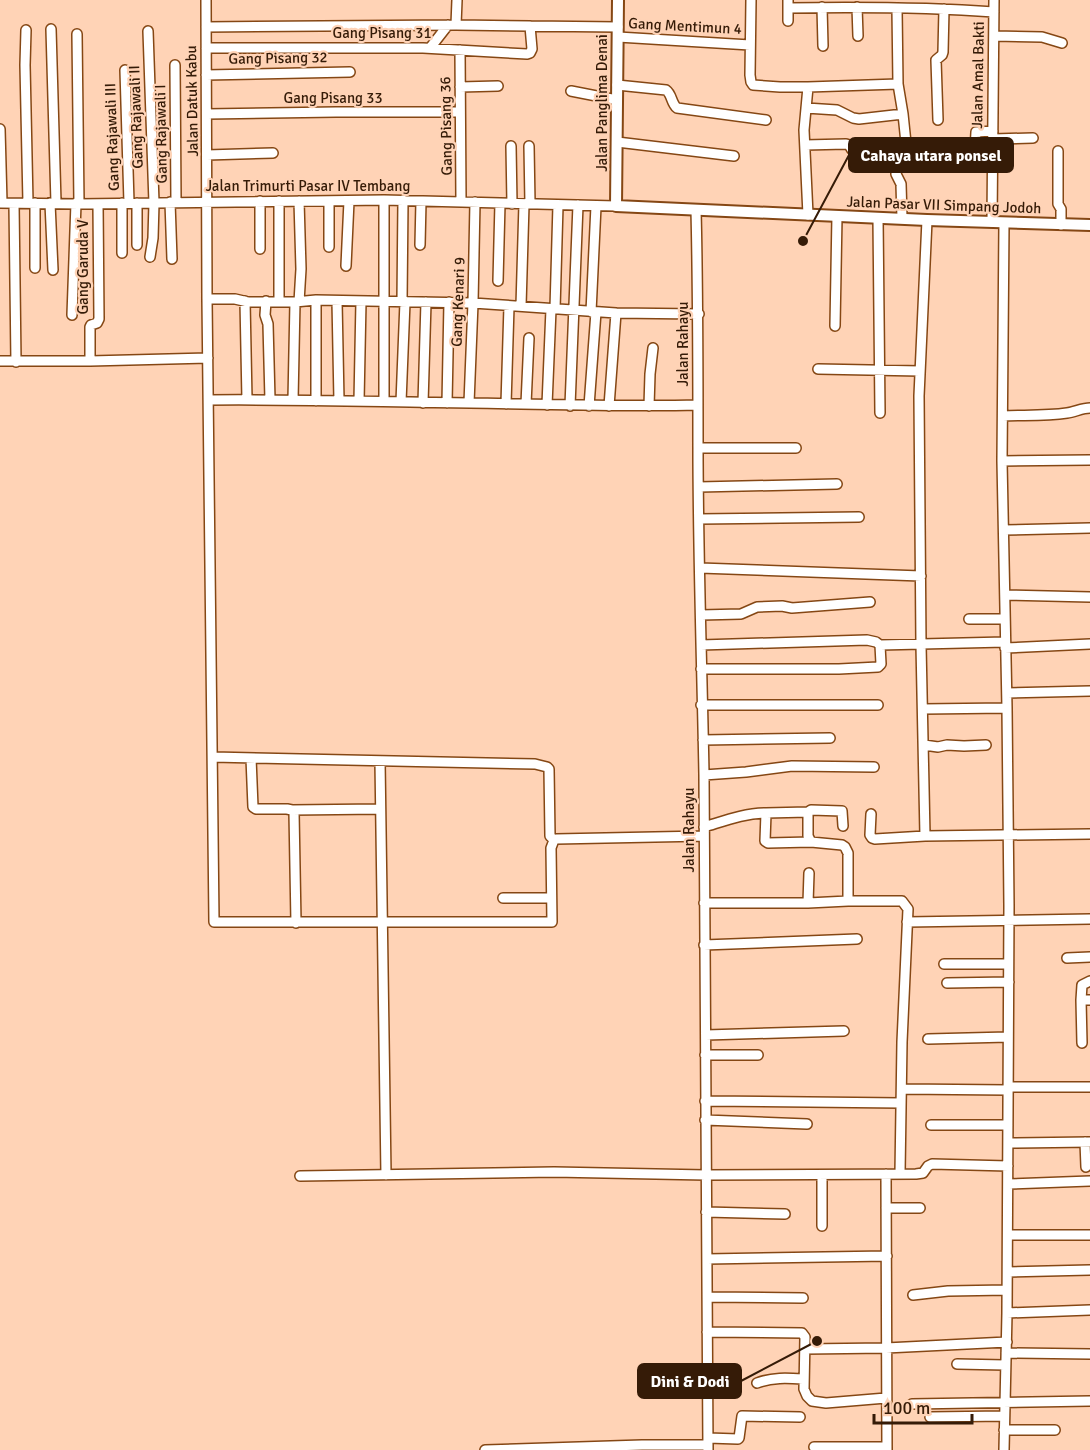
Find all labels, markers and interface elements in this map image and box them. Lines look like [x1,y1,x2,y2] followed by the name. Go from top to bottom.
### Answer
[628,14,742,38] street label: Gang Mentimun 4
[968,21,988,129] street label: Jalan Amal Bakti
[333,24,432,42] street label: Gang Pisang 31
[593,34,611,172] street label: Jalan Panglima Denai
[182,45,202,157] street label: Jalan Datuk Kabu
[228,48,328,68] street label: Gang Pisang 32
[125,65,147,169] street label: Gang Rajawali II
[436,76,456,176] street label: Gang Pisang 36
[101,83,123,191] street label: Gang Rajawali III
[151,84,171,184] street label: Gang Rajawali I
[284,89,383,107] street label: Gang Pisang 33
[849,138,1013,172] callout: Cahaya utara ponsel
[861,146,1001,166] text: Cahaya utara ponsel
[206,177,411,195] street label: Jalan Trimurti Pasar IV Tembang
[846,193,1042,217] street label: Jalan Pasar VII Simpang Jodoh
[74,219,92,315] street label: Gang Garuda V
[447,257,469,347] street label: Gang Kenari 9
[674,302,692,386] street label: Jalan Rahayu
[680,788,698,872] street label: Jalan Rahayu
[638,1364,741,1398] callout: Dini & Dodi
[651,1372,729,1392] text: Dini & Dodi
[874,1387,972,1425] scale bar
[883,1397,930,1419] text: 100 m

